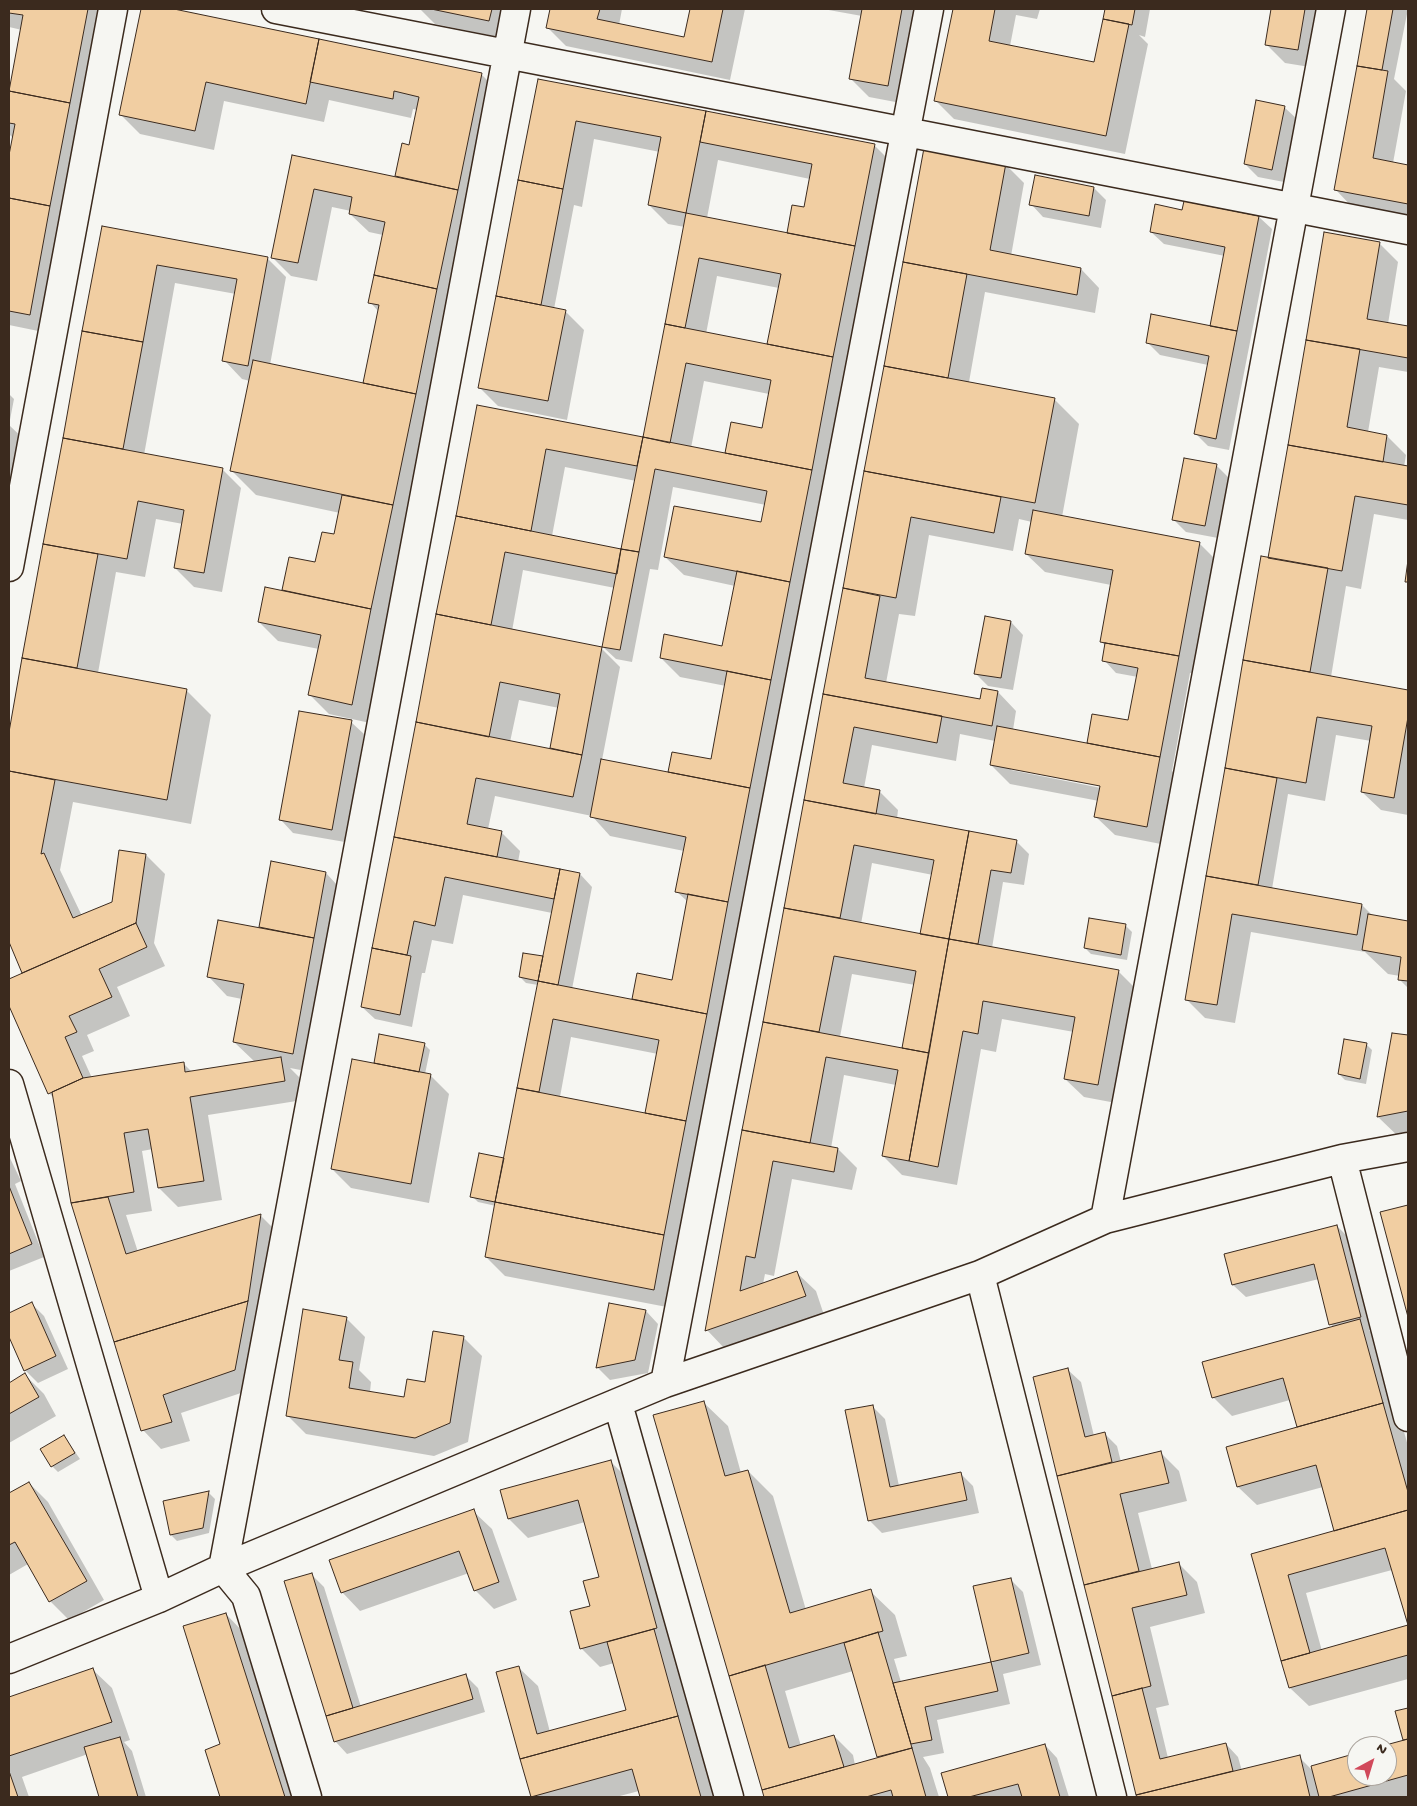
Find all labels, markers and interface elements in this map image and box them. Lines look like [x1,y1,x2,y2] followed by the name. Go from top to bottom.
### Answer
[1347,1736,1397,1786] north arrow
[1372,1740,1390,1759] text: N

